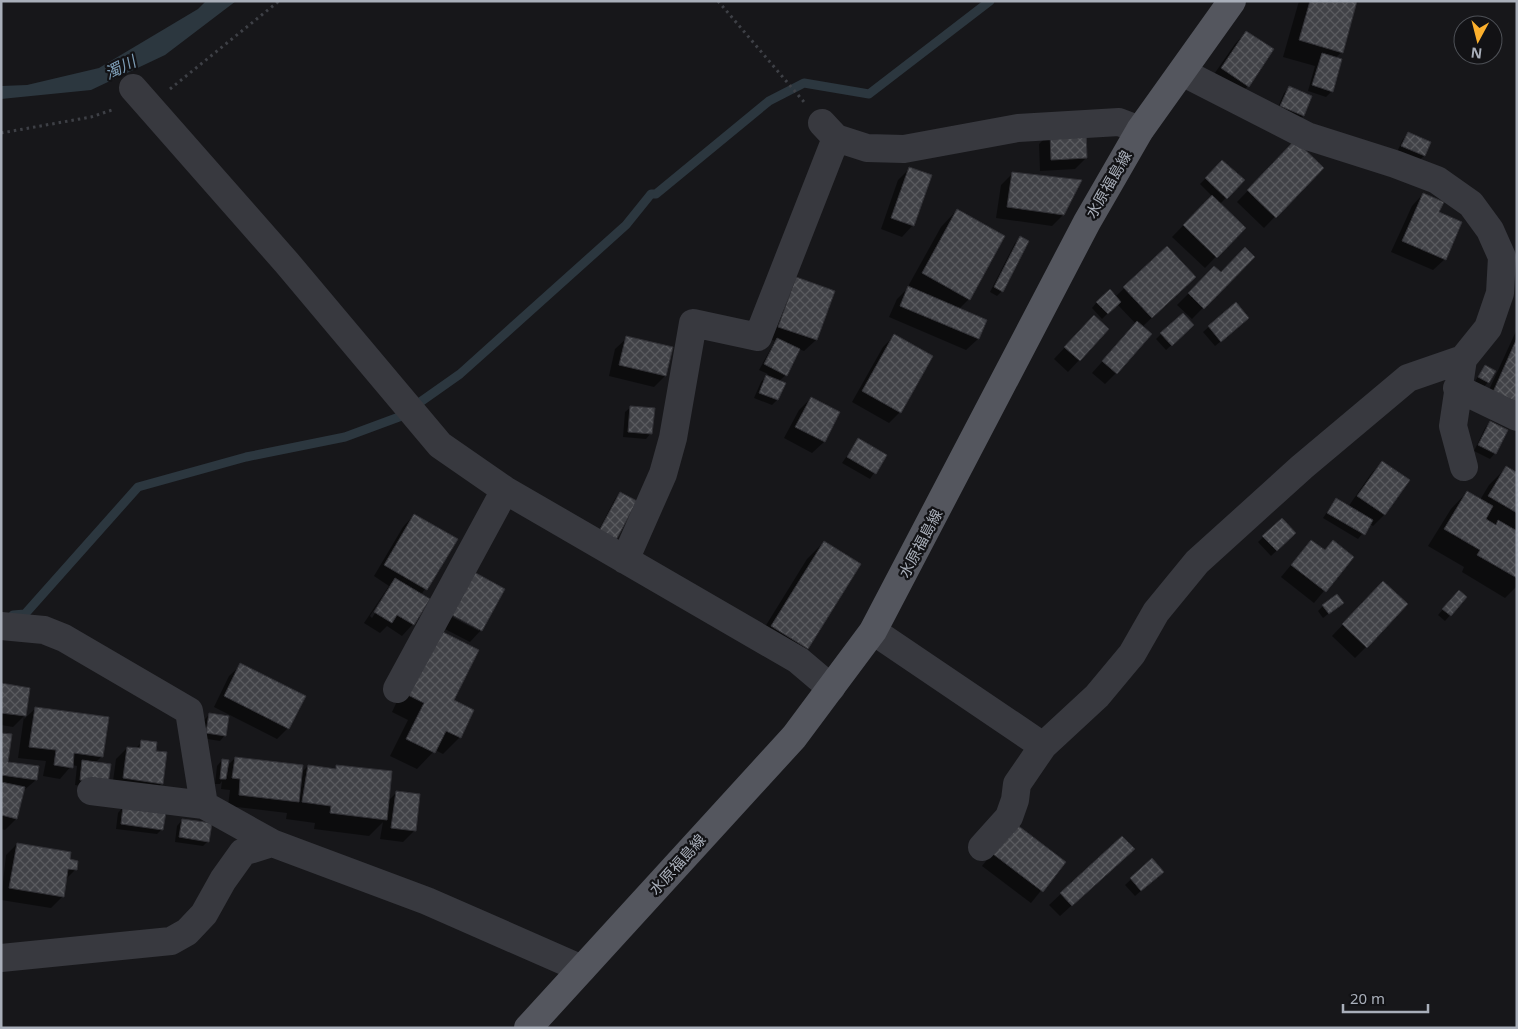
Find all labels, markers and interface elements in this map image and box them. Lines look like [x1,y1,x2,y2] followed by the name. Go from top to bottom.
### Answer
[1453,15,1503,65] north arrow
[1470,43,1483,64] text: N
[101,49,141,84] water label: 濁川
[1081,147,1135,221] street label: 水原福島線
[894,505,946,581] street label: 水原福島線
[644,829,710,899] street label: 水原福島線
[1343,982,1428,1014] scale bar
[1350,988,1385,1008] text: 20 m

